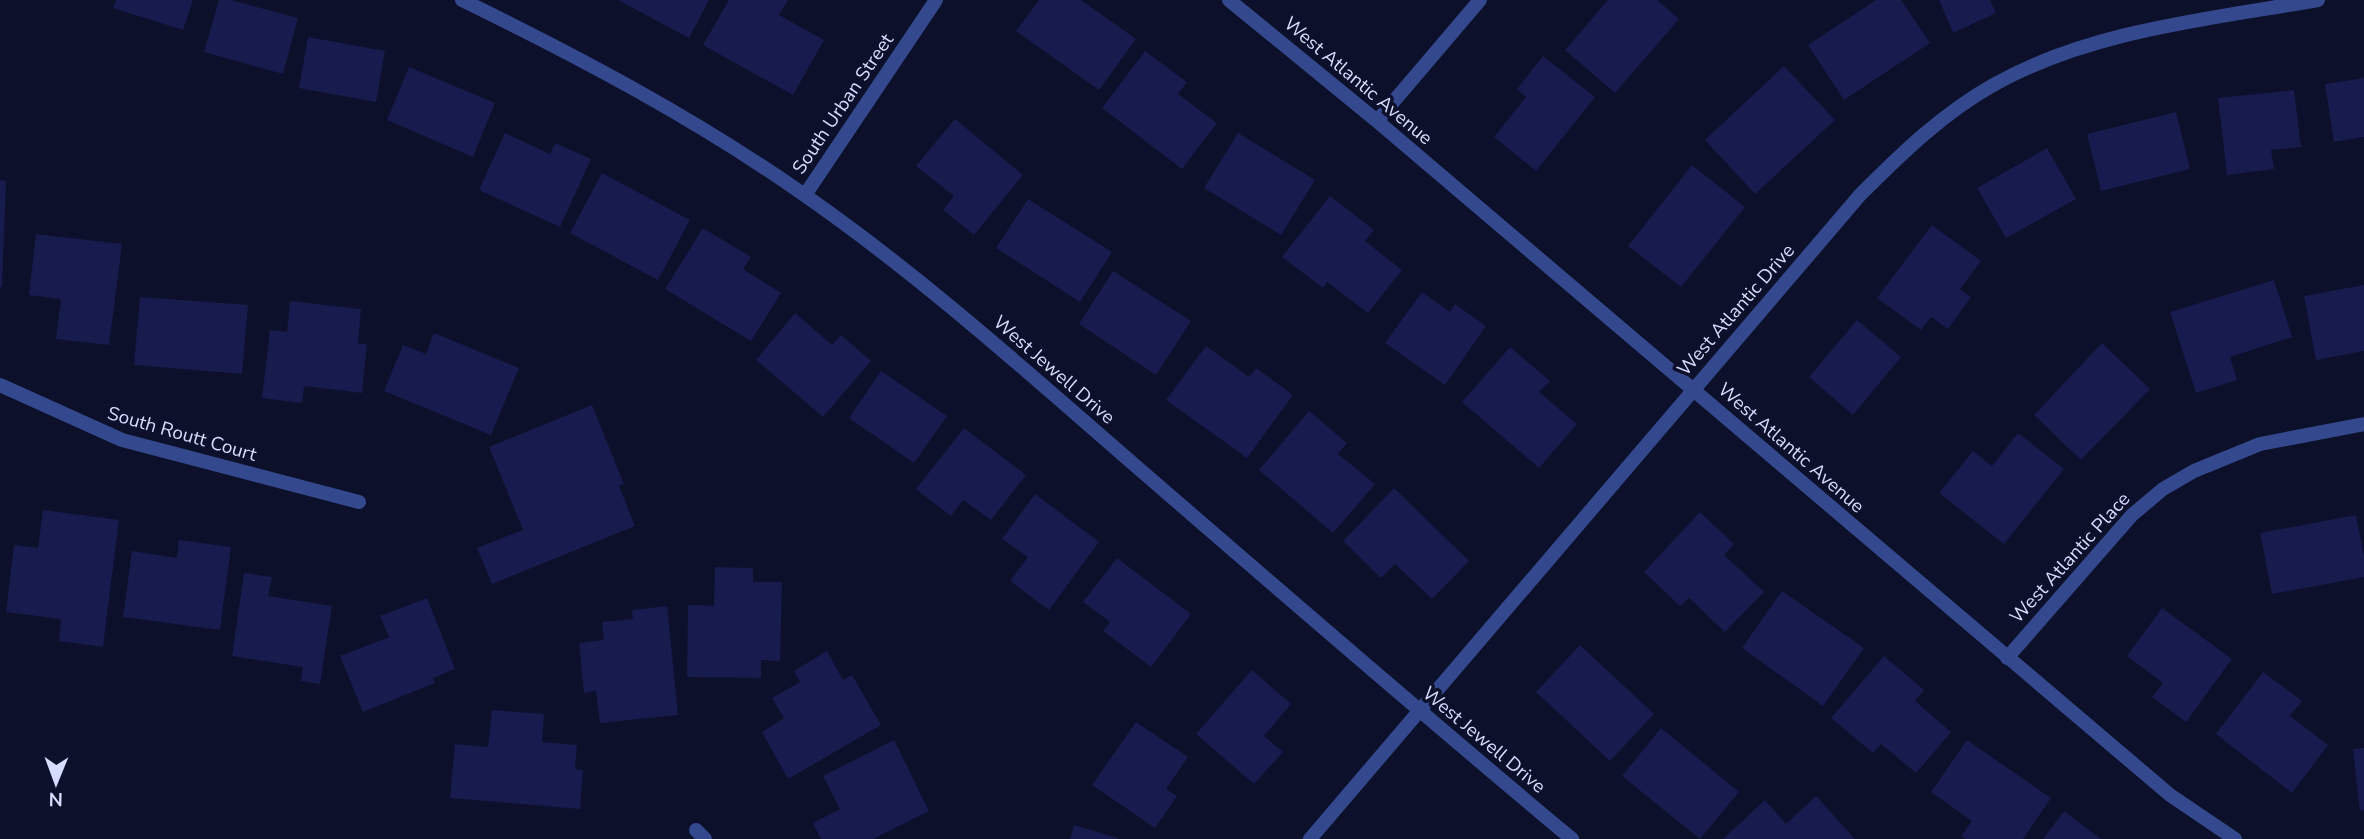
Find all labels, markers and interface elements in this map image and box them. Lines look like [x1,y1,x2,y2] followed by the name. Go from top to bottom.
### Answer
[1278,11,1438,151] street label: West Atlantic Avenue
[786,28,900,179] street label: South Urban Street
[1671,238,1801,382] street label: West Atlantic Drive
[987,310,1121,430] street label: West Jewell Drive
[1712,377,1870,519] street label: West Atlantic Avenue
[104,400,260,468] street label: South Routt Court
[2004,487,2136,629] street label: West Atlantic Place
[1417,681,1551,799] street label: West Jewell Drive
[21,748,91,818] north arrow
[48,786,63,812] text: N

